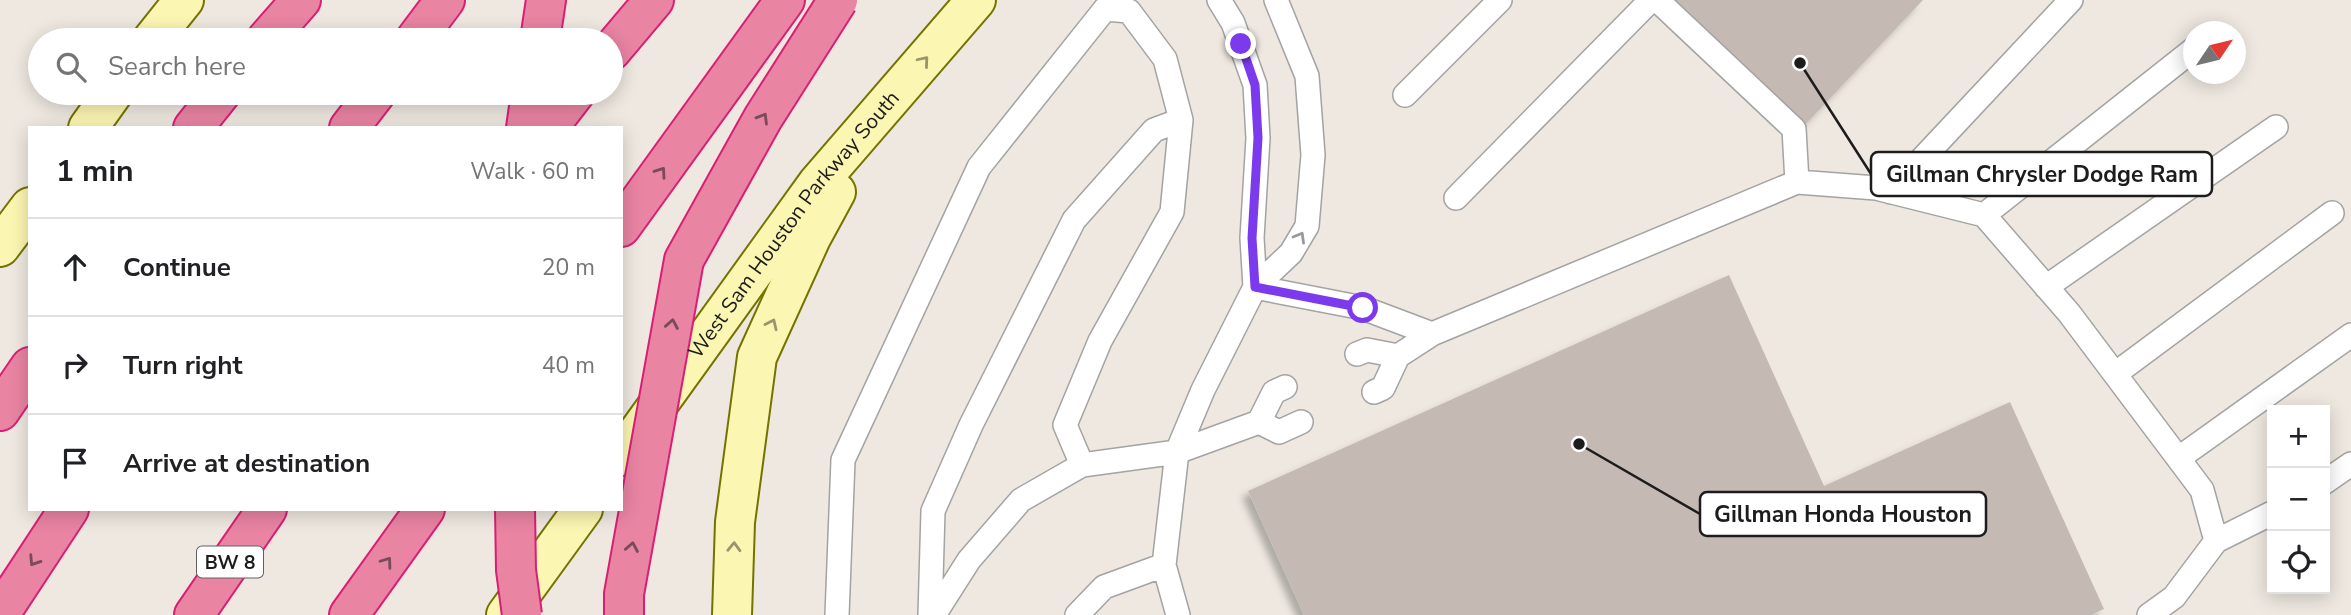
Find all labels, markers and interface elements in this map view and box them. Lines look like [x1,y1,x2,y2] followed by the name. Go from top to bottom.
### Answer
[2183,21,2246,84] north arrow
[28,28,623,105] search box
[1225,28,1256,59] route end
[52,48,90,86] icon: search
[108,49,246,84] text: Search here
[916,56,928,69] one-way arrow
[682,85,906,364] street label: West Sam Houston Parkway South
[755,112,768,125] one-way arrow
[56,151,134,192] text: 1 min
[1871,152,2212,196] callout: Gillman Chrysler Dodge Ram
[470,156,595,187] text: Walk · 60 m
[1886,159,2198,190] text: Gillman Chrysler Dodge Ram
[653,167,665,180] one-way arrow
[1292,231,1305,244] one-way arrow
[56,248,94,286] icon: ahead
[123,250,231,285] text: Continue
[542,252,595,283] text: 20 m
[1347,292,1378,323] route start
[664,318,679,330] one-way arrow
[763,319,777,331] one-way arrow
[56,346,94,384] icon: right
[123,348,242,383] text: Turn right
[542,350,595,381] text: 40 m
[2267,405,2330,594] map controls
[2267,405,2330,468] button: +
[56,444,94,482] icon: arrive
[123,446,370,481] text: Arrive at destination
[2267,468,2330,531] button: −
[1700,492,1986,536] callout: Gillman Honda Houston
[1714,499,1972,530] text: Gillman Honda Houston
[2267,531,2330,594] button: locate
[726,541,742,552] one-way arrow
[624,542,639,553] one-way arrow
[197,547,263,578] road number: BW 8
[30,553,42,566] one-way arrow
[379,557,391,570] one-way arrow

